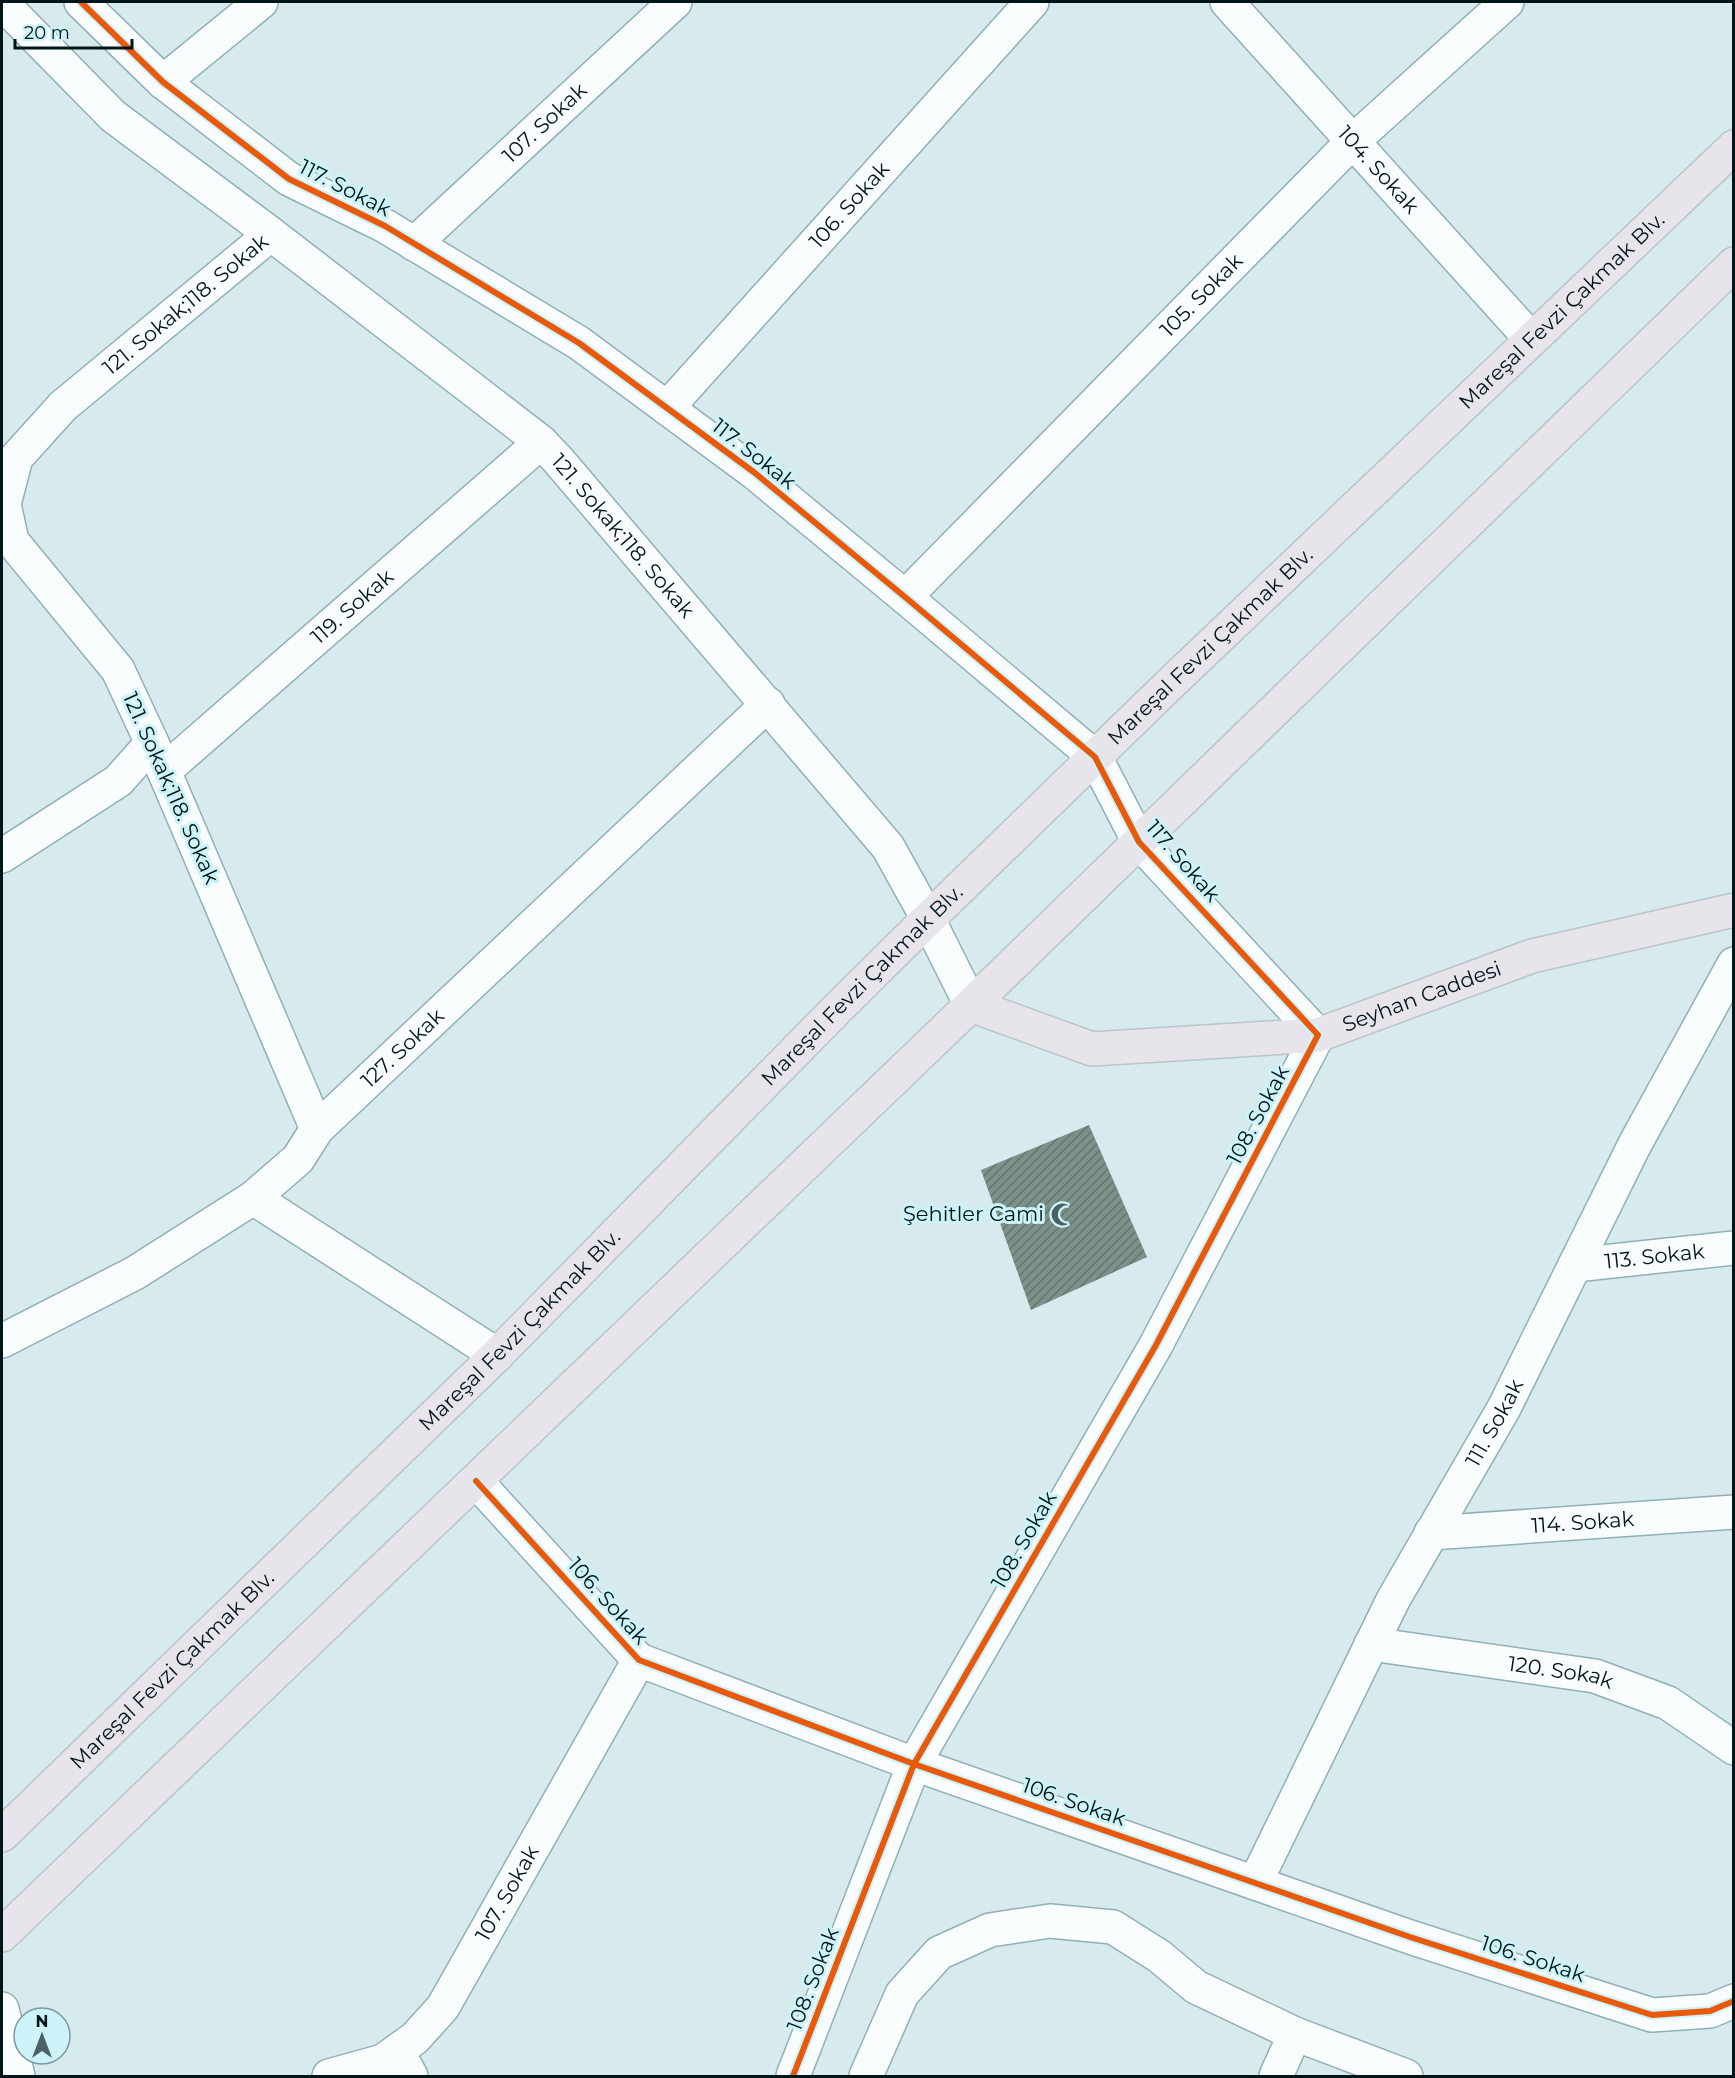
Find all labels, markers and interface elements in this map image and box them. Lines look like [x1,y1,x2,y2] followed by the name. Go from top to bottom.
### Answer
[15,12,132,50] scale bar
[24,22,70,44] text: 20 m
[497,77,592,168] street label: 107. Sokak
[1333,121,1425,219] street label: 104. Sokak
[295,154,396,222] street label: 117. Sokak
[804,156,895,253] street label: 106. Sokak
[1453,207,1670,414] street label: Mareşal Fevzi Çakmak Blv.
[98,228,274,380] street label: 121. Sokak;118. Sokak
[1155,248,1248,342] street label: 105. Sokak
[707,413,802,494] street label: 117. Sokak
[547,448,700,623] street label: 121. Sokak;118. Sokak
[1102,542,1318,750] street label: Mareşal Fevzi Çakmak Blv.
[306,563,399,649] street label: 119. Sokak
[118,688,225,888] street label: 121. Sokak;118. Sokak
[1141,815,1226,907] street label: 117. Sokak
[756,879,968,1091] street label: Mareşal Fevzi Çakmak Blv.
[1339,955,1505,1037] street label: Seyhan Caddesi
[356,1003,449,1093] street label: 127. Sokak
[1221,1061,1294,1169] street label: 108. Sokak
[903,1201,1044,1226] place label: Şehitler Cami
[1049,1201,1075,1227] mosque icon: Şehitler Cami
[413,1224,625,1436] street label: Mareşal Fevzi Çakmak Blv.
[1603,1238,1706,1274] street label: 113. Sokak
[1460,1375,1528,1471] street label: 111. Sokak
[986,1486,1062,1593] street label: 108. Sokak
[1530,1506,1635,1538] street label: 114. Sokak
[563,1552,654,1649] street label: 106. Sokak
[65,1565,279,1774] street label: Mareşal Fevzi Çakmak Blv.
[1507,1651,1618,1694] street label: 120. Sokak
[1019,1772,1130,1831] street label: 106. Sokak
[470,1840,544,1945] street label: 107. Sokak
[781,1923,844,2034] street label: 108. Sokak
[1478,1930,1589,1987] street label: 106. Sokak
[12,2006,72,2066] north arrow
[36,2012,48,2031] text: N

